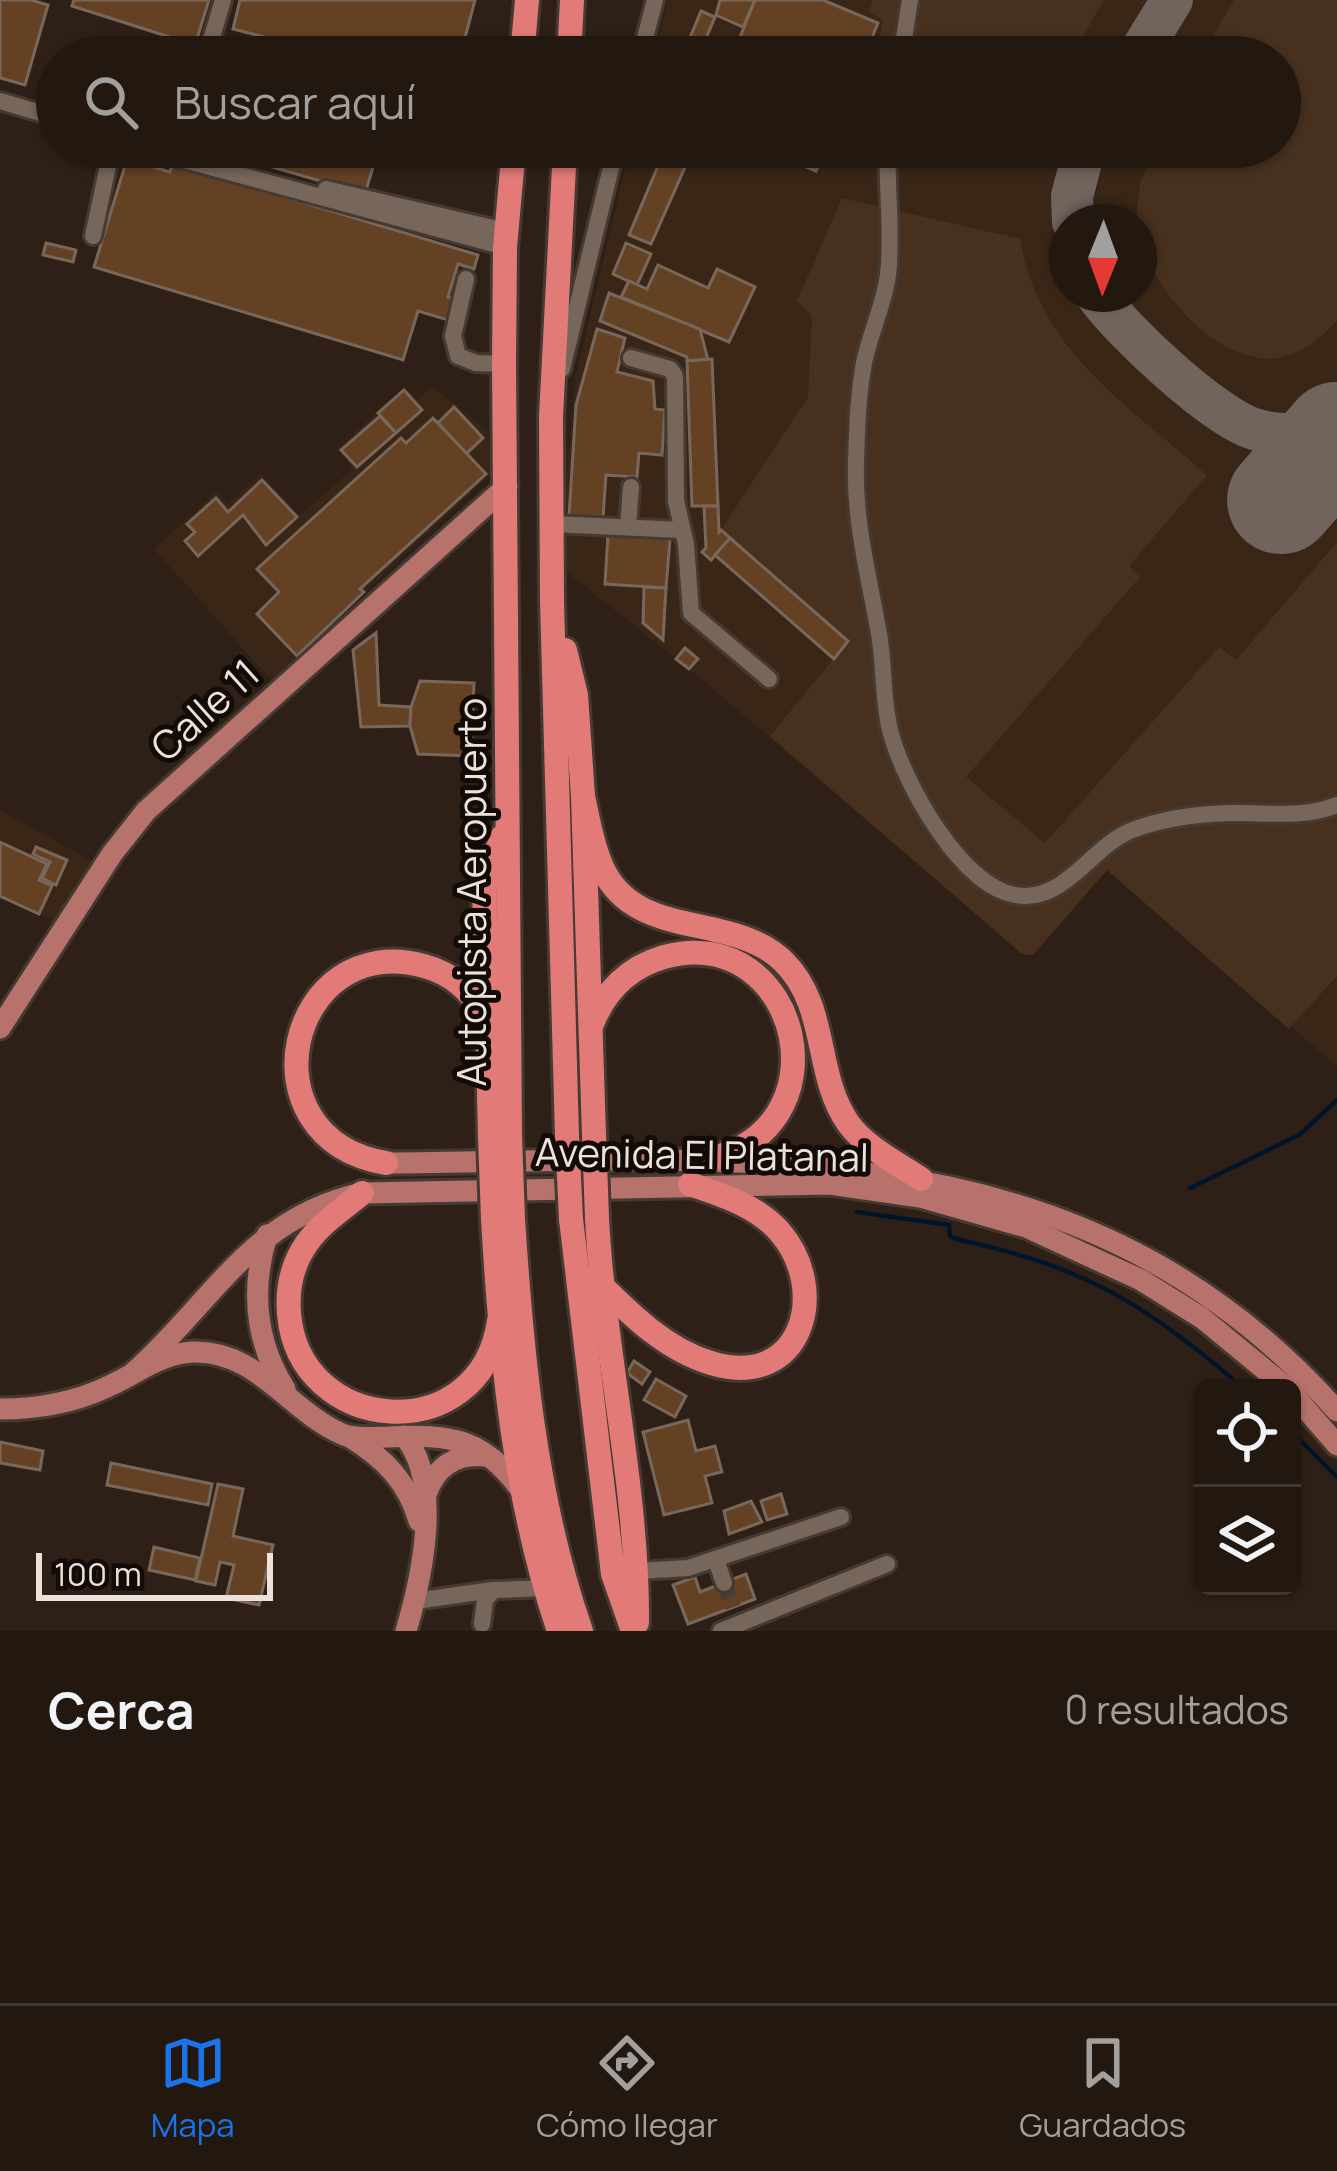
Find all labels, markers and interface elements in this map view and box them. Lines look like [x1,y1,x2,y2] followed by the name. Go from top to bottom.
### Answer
[36,36,1301,168] search box
[78,69,144,135] icon: search
[174,71,416,133] text: Buscar aquí
[1049,204,1157,312] north arrow
[138,646,270,772] street label: Calle 11
[444,698,498,1086] street label: Autopista Aeropuerto
[535,1124,869,1184] street label: Avenida El Platanal
[1193,1379,1301,1595] map controls
[1193,1379,1301,1487] button: locate
[1193,1487,1301,1595] button: layers
[36,1547,273,1600] scale bar
[54,1551,142,1596] text: 100 m
[48,1675,195,1744] text: Cerca
[1064,1682,1289,1736] text: 0 resultados
[151,2030,235,2147] tab: Mapa
[536,2030,718,2147] tab: Cómo llegar
[1019,2030,1186,2147] tab: Guardados

